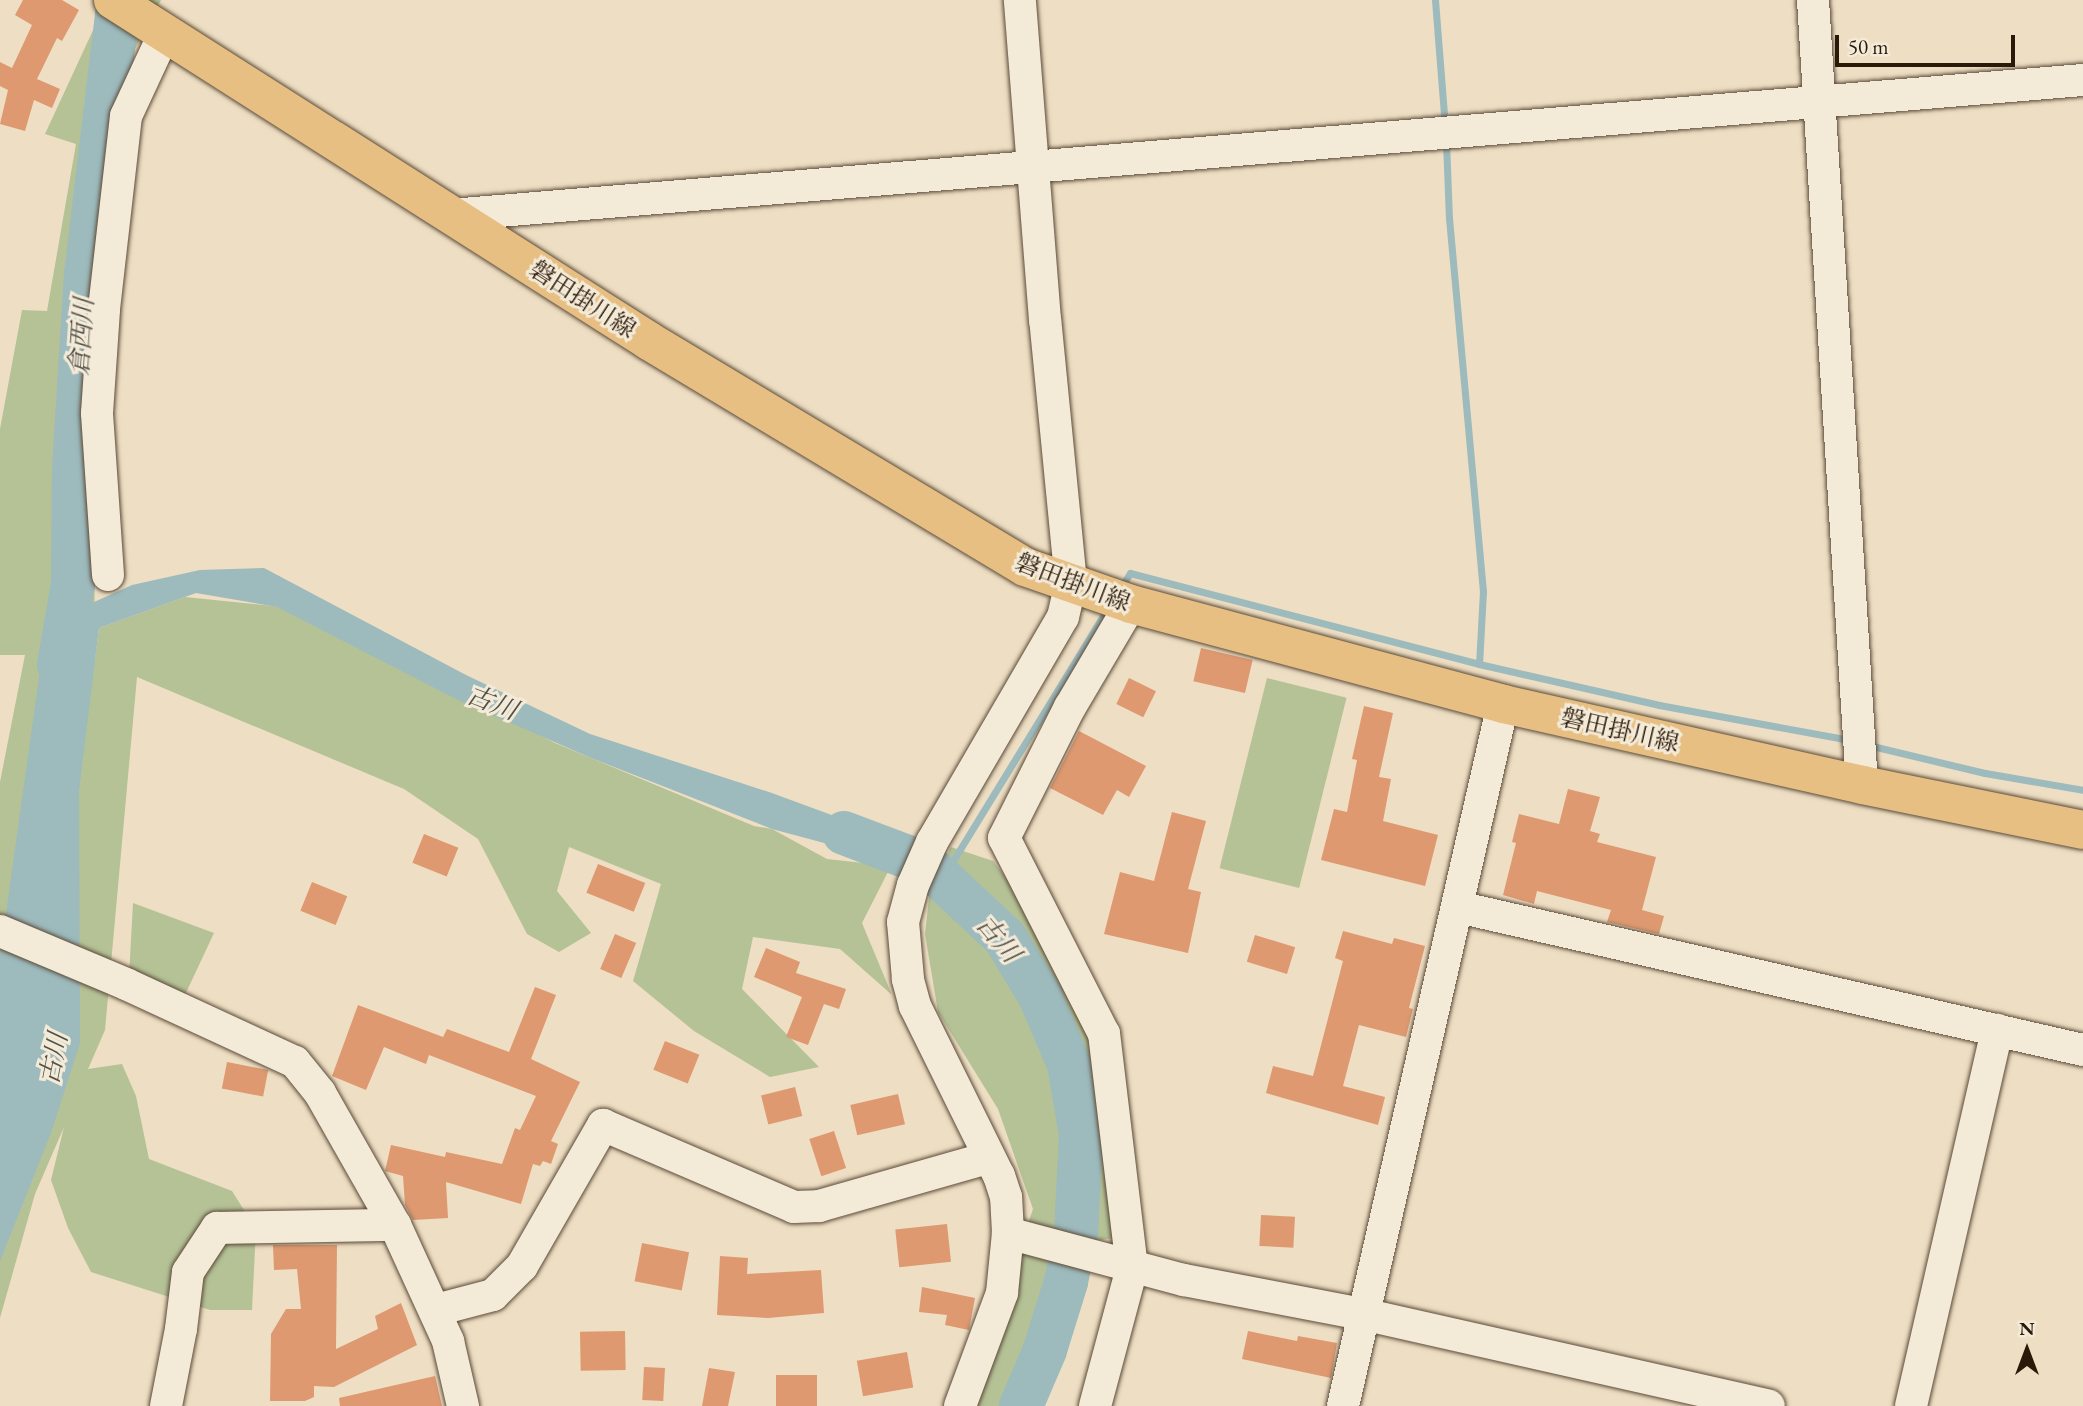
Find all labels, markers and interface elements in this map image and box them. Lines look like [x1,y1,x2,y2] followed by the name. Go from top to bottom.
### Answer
[1838,21,2018,65] scale bar
[1848,33,1889,60] text: 50 m
[525,254,641,344] street label: 磐田掛川線
[64,297,100,377] water label: 倉西川
[1012,547,1134,617] street label: 磐田掛川線
[462,679,522,727] water label: 古川
[1558,702,1682,758] street label: 磐田掛川線
[969,909,1027,969] water label: 古川
[34,1031,74,1087] water label: 古川
[1992,1315,2062,1385] north arrow
[2019,1316,2035,1341] text: N

